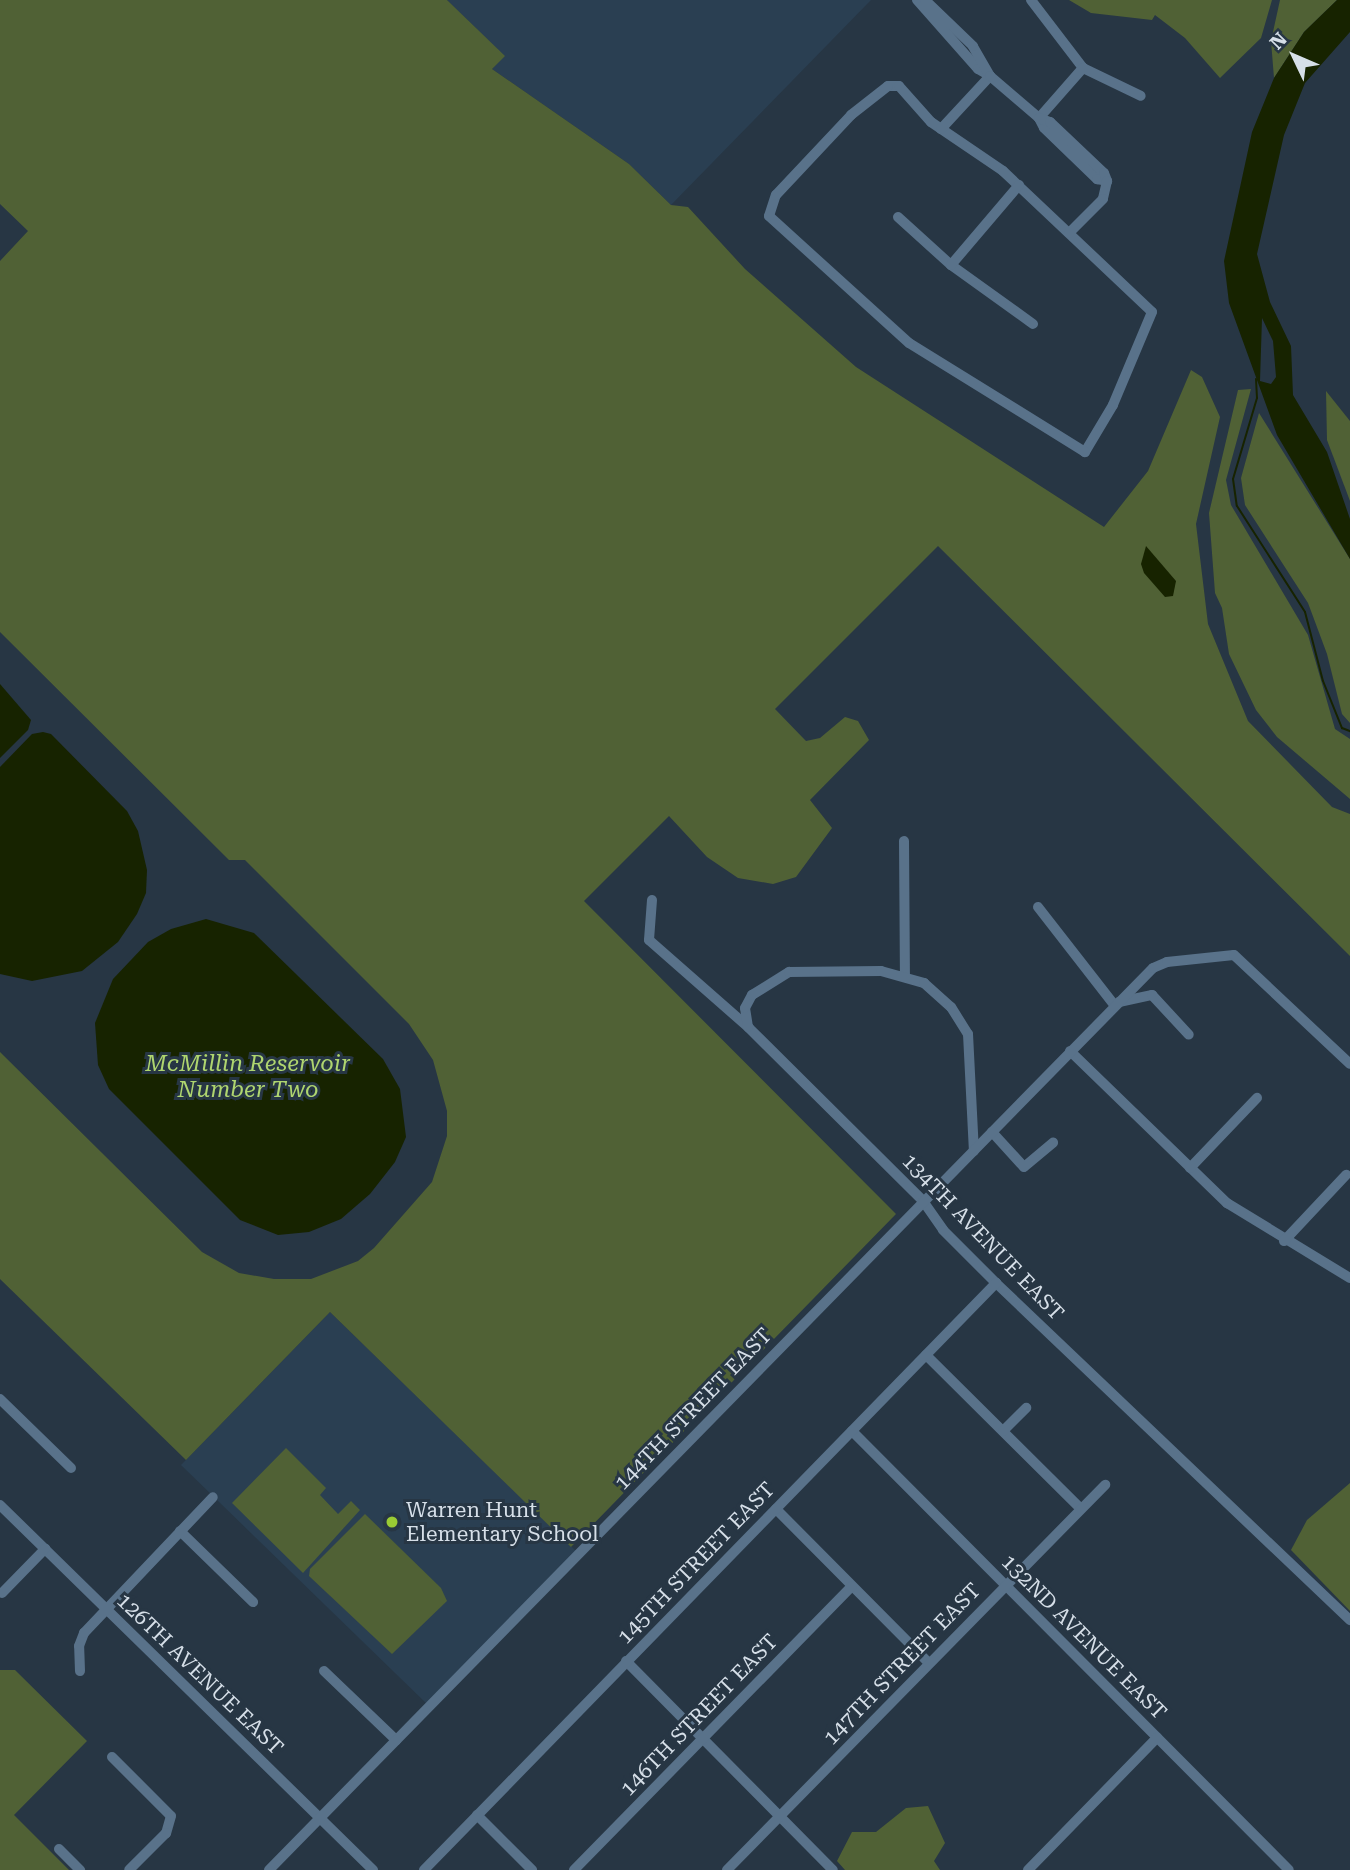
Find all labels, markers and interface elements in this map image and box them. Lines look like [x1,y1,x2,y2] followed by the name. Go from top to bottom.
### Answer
[1259,21,1329,91] north arrow
[1265,28,1292,54] text: N
[145,1050,351,1104] water label: McMillin Reservoir Number Two
[897,1149,1069,1325] street label: 134TH AVENUE EAST
[609,1323,777,1495] street label: 144TH STREET EAST
[612,1477,780,1649] street label: 145TH STREET EAST
[406,1497,599,1547] place label: Warren Hunt Elementary School
[384,1514,400,1530] marker: Warren Hunt Elementary School
[996,1549,1172,1725] street label: 132ND AVENUE EAST
[818,1578,986,1750] street label: 147TH STREET EAST
[112,1588,288,1760] street label: 126TH AVENUE EAST
[615,1629,783,1801] street label: 146TH STREET EAST

